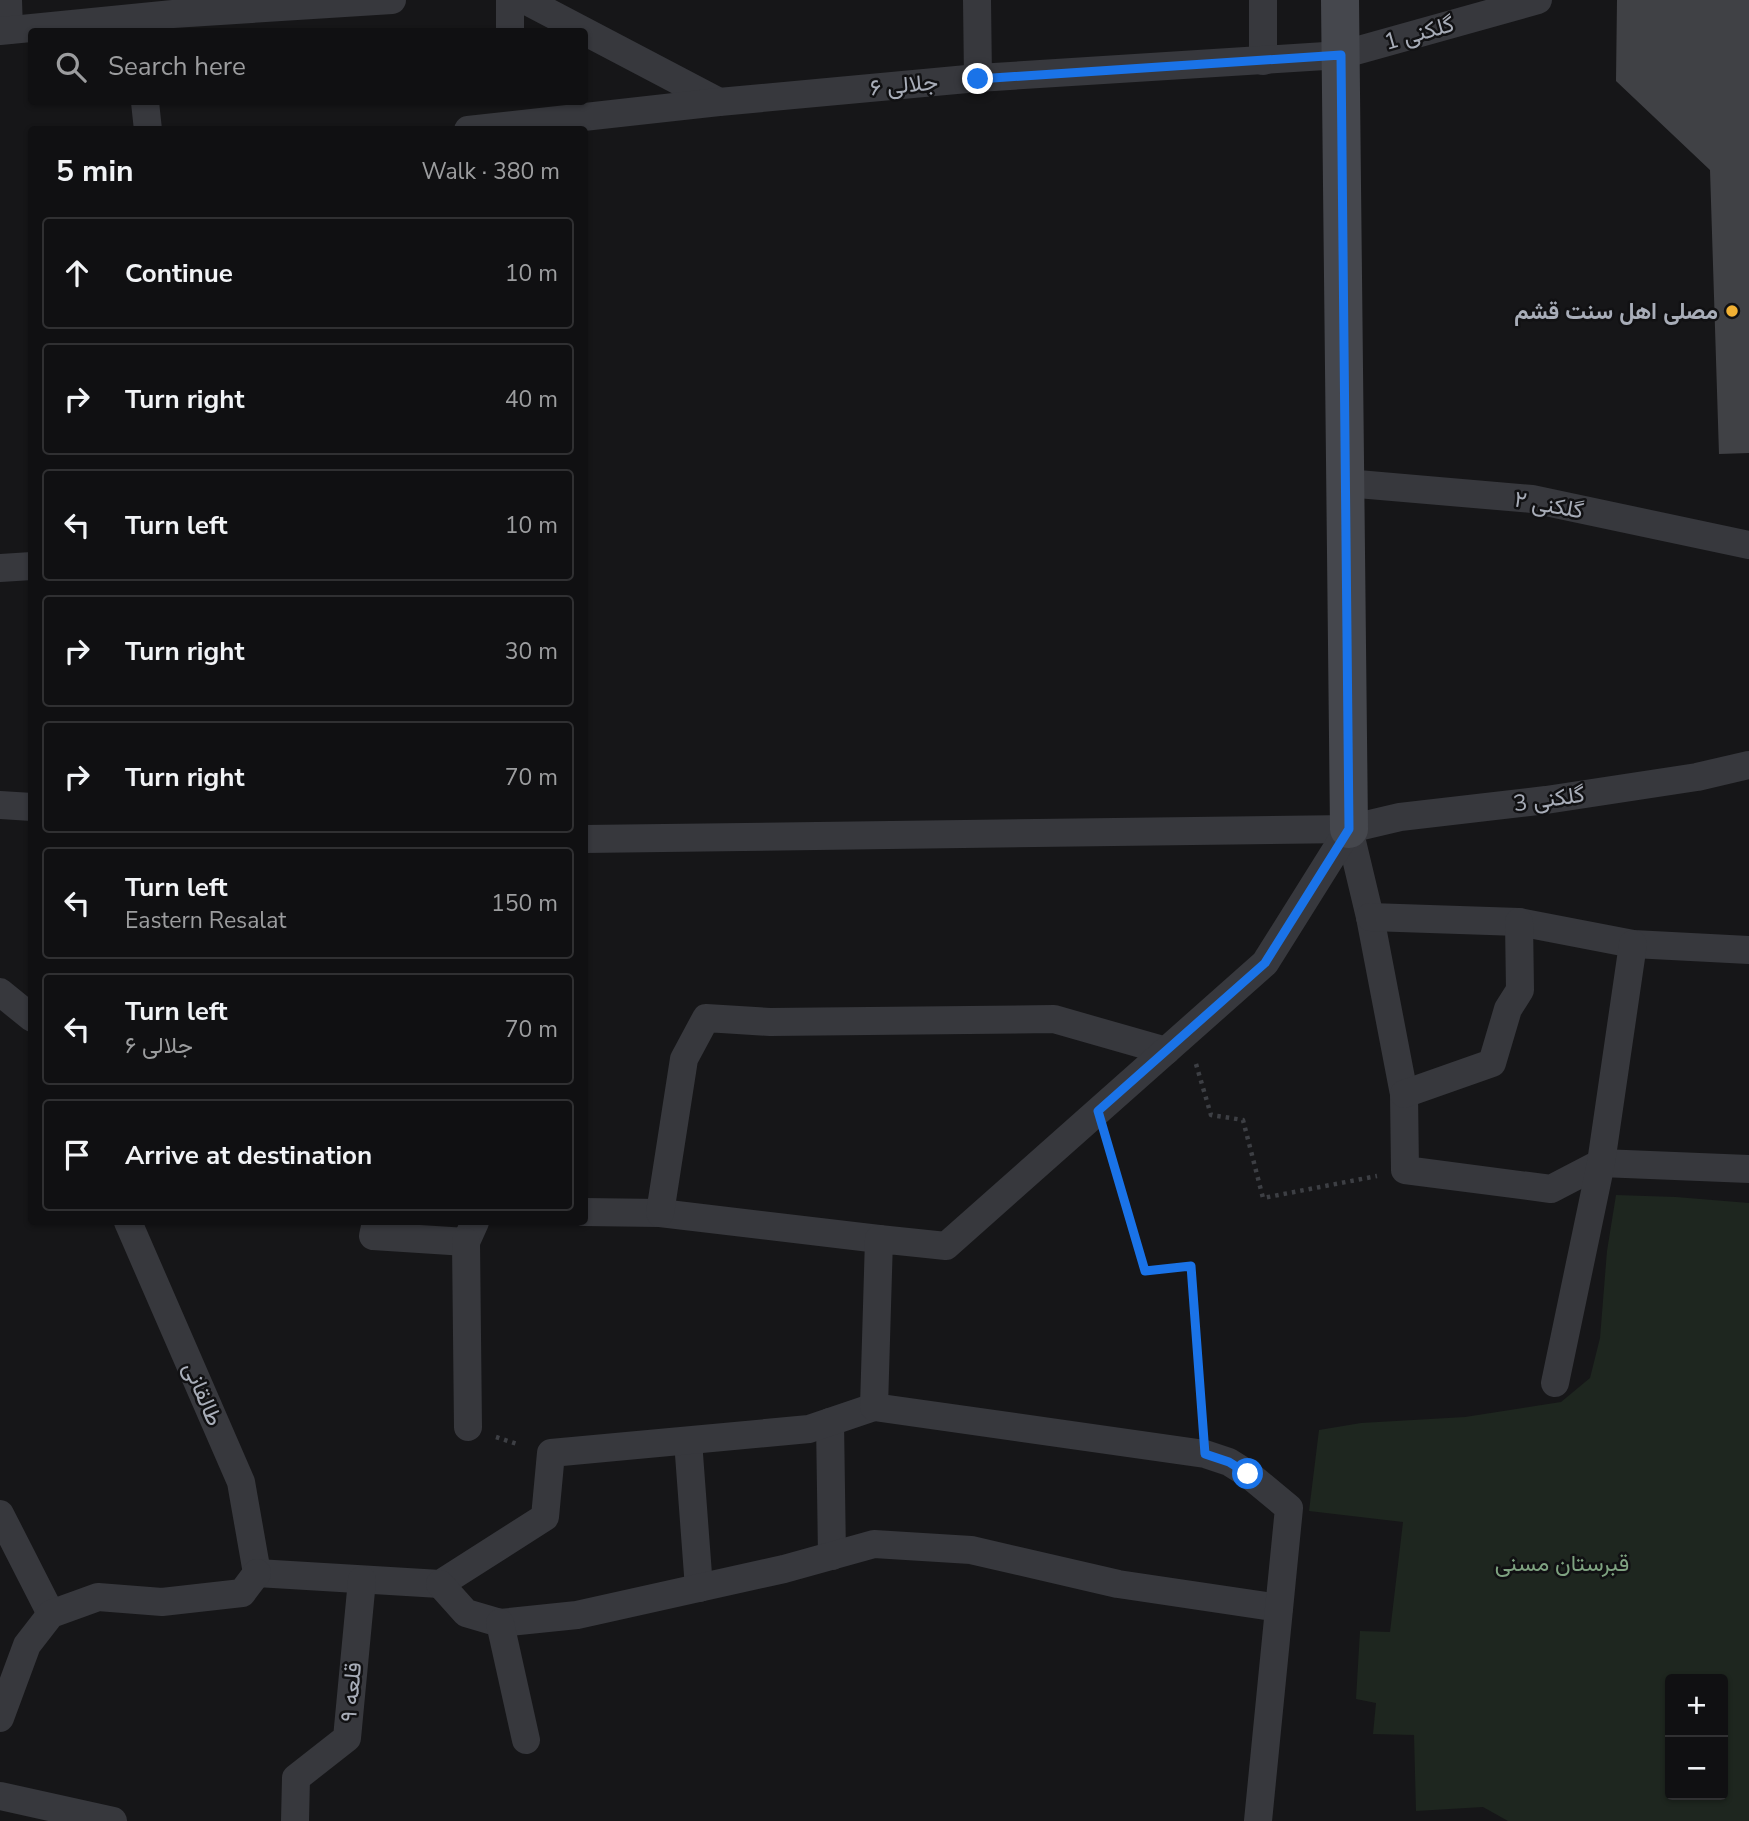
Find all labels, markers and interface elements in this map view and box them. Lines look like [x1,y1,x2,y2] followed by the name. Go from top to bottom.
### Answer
[1380,8,1458,58] street label: گلکنی 1
[28,28,588,105] search box
[52,48,90,86] icon: search
[108,49,246,84] text: Search here
[962,63,993,94] route end
[869,67,939,103] street label: جلالی ۶
[56,151,134,192] text: 5 min
[421,156,560,187] text: Walk · 380 m
[58,254,96,292] icon: ahead
[125,256,233,291] text: Continue
[505,258,558,289] text: 10 m
[1514,296,1718,327] place label: مصلی اهل سنت قشم
[1724,303,1740,319] marker: مصلی اهل سنت قشم
[58,380,96,418] icon: right
[125,382,244,417] text: Turn right
[505,384,558,415] text: 40 m
[1512,484,1586,526] street label: گلکنی ۲
[58,506,96,544] icon: left
[125,508,228,543] text: Turn left
[505,510,558,541] text: 10 m
[58,632,96,670] icon: right
[125,634,244,669] text: Turn right
[505,636,558,667] text: 30 m
[58,758,96,796] icon: right
[125,760,244,795] text: Turn right
[505,762,558,793] text: 70 m
[1511,779,1587,819] street label: گلکنی 3
[125,870,228,905] text: Turn left
[58,884,96,922] icon: left
[491,888,558,919] text: 150 m
[125,905,286,936] text: Eastern Resalat
[125,994,228,1029] text: Turn left
[58,1010,96,1048] icon: left
[505,1014,558,1045] text: 70 m
[125,1030,193,1061] text: جلالی ۶
[58,1136,96,1174] icon: arrive
[125,1138,372,1173] text: Arrive at destination
[176,1357,230,1431] street label: طالقانی
[1232,1458,1263,1489] route start
[1495,1548,1629,1579] park label: قبرستان مسنی
[333,1661,369,1723] street label: قلعه ۹
[1665,1674,1728,1800] map controls
[1665,1674,1728,1737] button: +
[1665,1737,1728,1800] button: −

